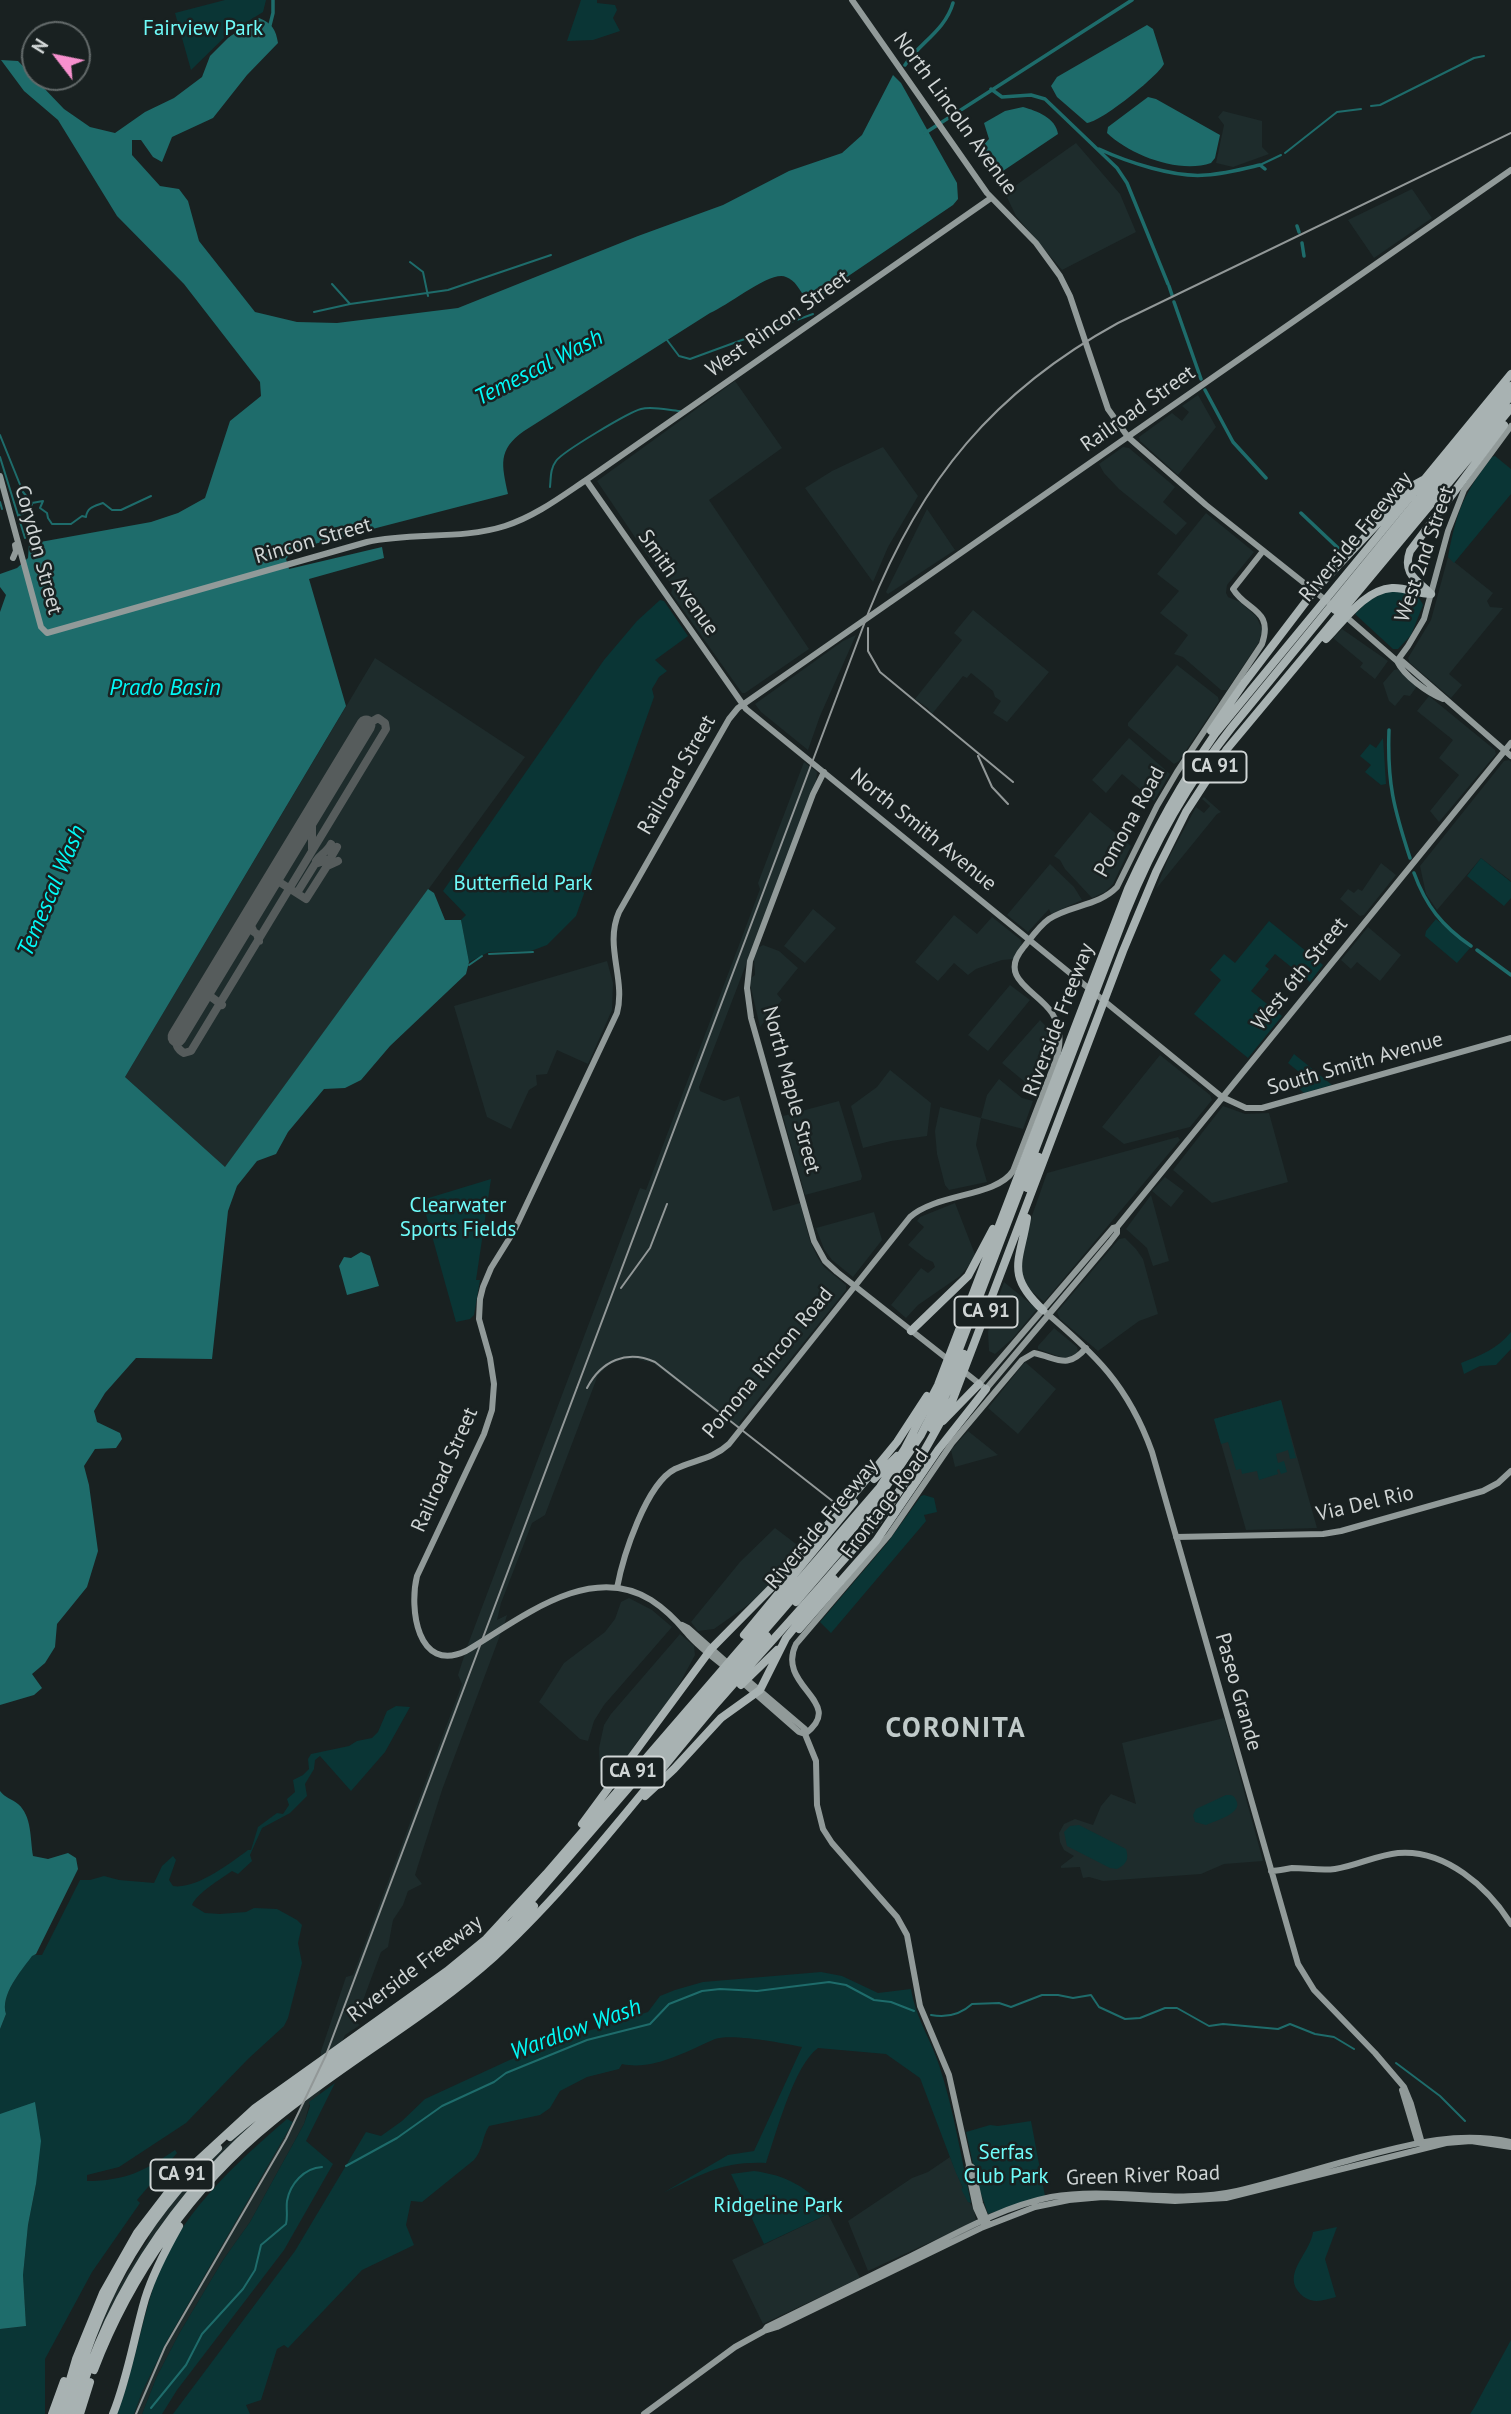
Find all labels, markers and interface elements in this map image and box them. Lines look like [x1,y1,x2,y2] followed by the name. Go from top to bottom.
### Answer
[143,16,263,42] park label: Fairview Park
[21,21,91,91] north arrow
[888,28,1022,200] street label: North Lincoln Avenue
[26,34,53,58] text: N
[701,265,855,383] street label: West Rincon Street
[470,324,608,412] water label: Temescal Wash
[1076,360,1200,458] street label: Railroad Street
[1294,467,1418,607] street label: Riverside Freeway
[9,483,67,617] street label: Corydon Street
[1390,483,1460,625] street label: West 2nd Street
[252,512,374,570] street label: Rincon Street
[632,525,724,641] street label: Smith Avenue
[109,674,221,702] water label: Prado Basin
[633,711,721,839] street label: Railroad Street
[1184,752,1246,782] road number: CA 91
[1089,762,1171,882] street label: Pomona Road
[845,763,1001,897] street label: North Smith Avenue
[12,821,92,961] water label: Temescal Wash
[453,871,593,897] park label: Butterfield Park
[1247,912,1353,1036] street label: West 6th Street
[1018,940,1100,1100] street label: Riverside Freeway
[757,1004,825,1176] street label: North Maple Street
[1264,1027,1446,1101] street label: South Smith Avenue
[400,1193,516,1243] park label: Clearwater Sports Fields
[697,1282,839,1444] street label: Pomona Rincon Road
[954,1296,1018,1328] road number: CA 91
[406,1404,484,1536] street label: Railroad Street
[836,1444,934,1564] street label: Frontage Road
[760,1454,884,1594] street label: Riverside Freeway
[1314,1481,1416,1527] street label: Via Del Rio
[1209,1630,1267,1754] street label: Paseo Grande
[886,1712,1026,1746] district label: CORONITA
[602,1756,664,1788] road number: CA 91
[343,1910,487,2028] street label: Riverside Freeway
[507,1994,645,2066] water label: Wardlow Wash
[963,2140,1049,2190] park label: Serfas Club Park
[150,2160,214,2190] road number: CA 91
[1066,2161,1220,2191] street label: Green River Road
[713,2193,843,2219] park label: Ridgeline Park

